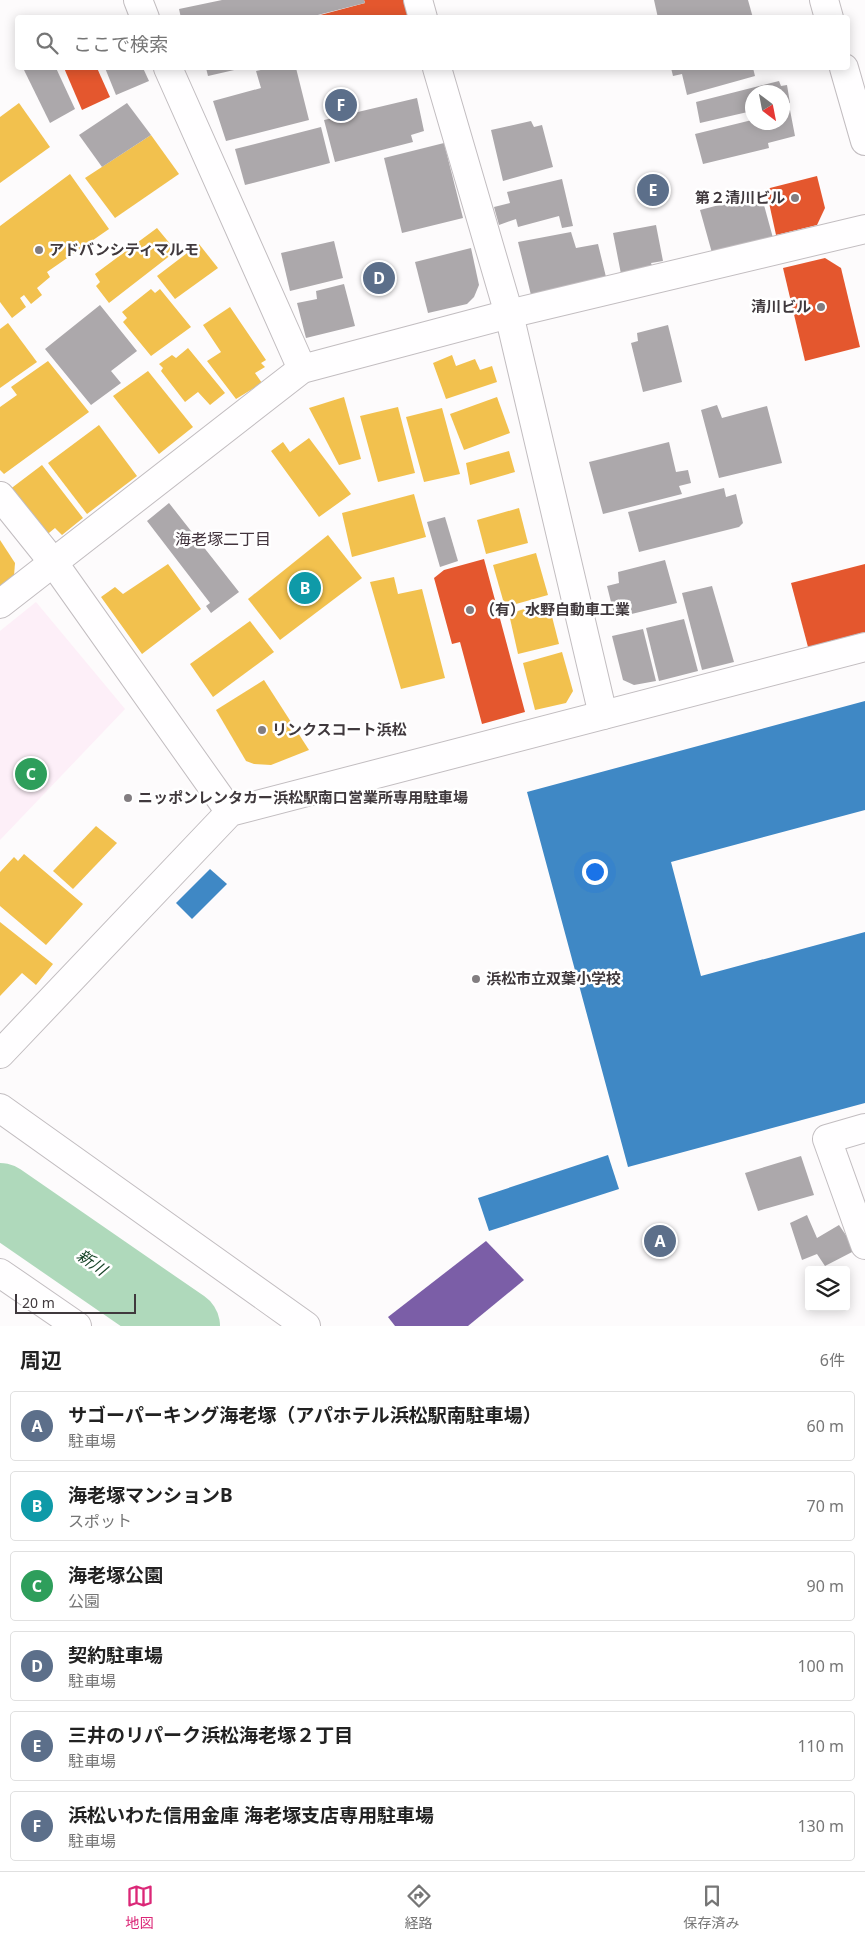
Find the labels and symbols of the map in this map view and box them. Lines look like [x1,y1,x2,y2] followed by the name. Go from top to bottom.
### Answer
[745,85,790,130] north arrow
[325,86,357,124] pin: F
[637,171,669,209] pin: E
[695,187,785,207] place label: 第２清川ビル
[789,192,801,204] marker: 第２清川ビル
[49,239,199,259] place label: アドバンシティマルモ
[33,244,45,256] marker: アドバンシティマルモ
[363,259,395,297] pin: D
[751,296,811,316] place label: 清川ビル
[815,301,827,313] marker: 清川ビル
[175,528,271,550] district label: 海老塚二丁目
[289,569,321,607] pin: B
[480,599,630,619] place label: （有）水野自動車工業
[464,604,476,616] marker: （有）水野自動車工業
[272,719,407,739] place label: リンクスコート浜松
[256,724,268,736] marker: リンクスコート浜松
[15,755,47,793] pin: C
[138,787,468,807] place label: ニッポンレンタカー浜松駅南口営業所専用駐車場
[122,792,134,804] marker: ニッポンレンタカー浜松駅南口営業所専用駐車場
[582,859,608,885] your location
[486,968,621,988] place label: 浜松市立双葉小学校
[470,973,482,985] marker: 浜松市立双葉小学校
[644,1222,676,1260] pin: A
[73,1244,113,1281] water label: 新川
[15,1291,136,1314] scale bar

